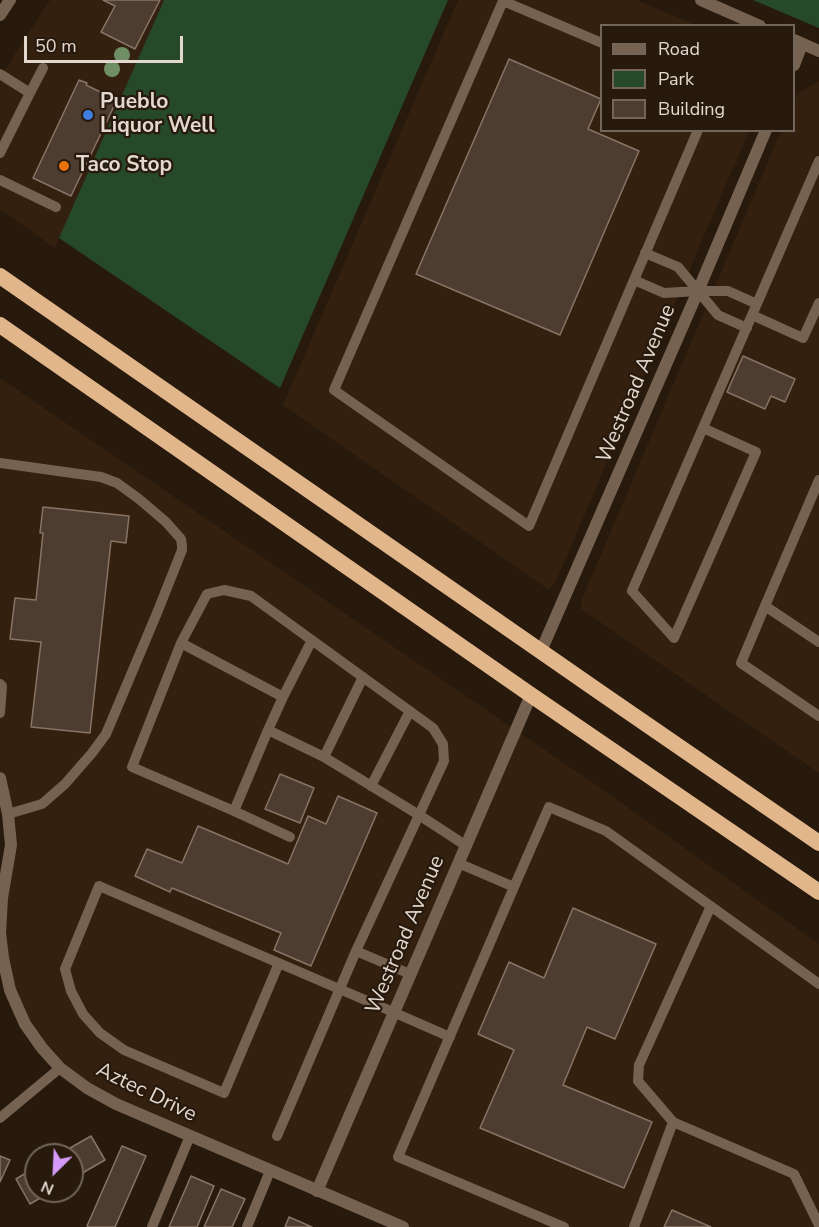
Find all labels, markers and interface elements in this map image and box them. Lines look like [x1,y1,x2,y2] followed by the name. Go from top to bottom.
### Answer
[27,24,186,62] scale bar
[600,24,795,132] legend
[35,34,77,58] text: 50 m
[658,37,700,61] text: Road
[658,67,694,91] text: Park
[100,90,215,140] place label: Pueblo Liquor Well
[658,97,725,121] text: Building
[81,108,95,122] marker: Pueblo Liquor Well
[76,153,172,179] place label: Taco Stop
[57,159,71,173] marker: Taco Stop
[592,301,682,467] street label: Westroad Avenue
[361,852,451,1018] street label: Westroad Avenue
[92,1058,200,1128] street label: Aztec Drive
[24,1143,84,1203] north arrow
[38,1175,57,1200] text: N

